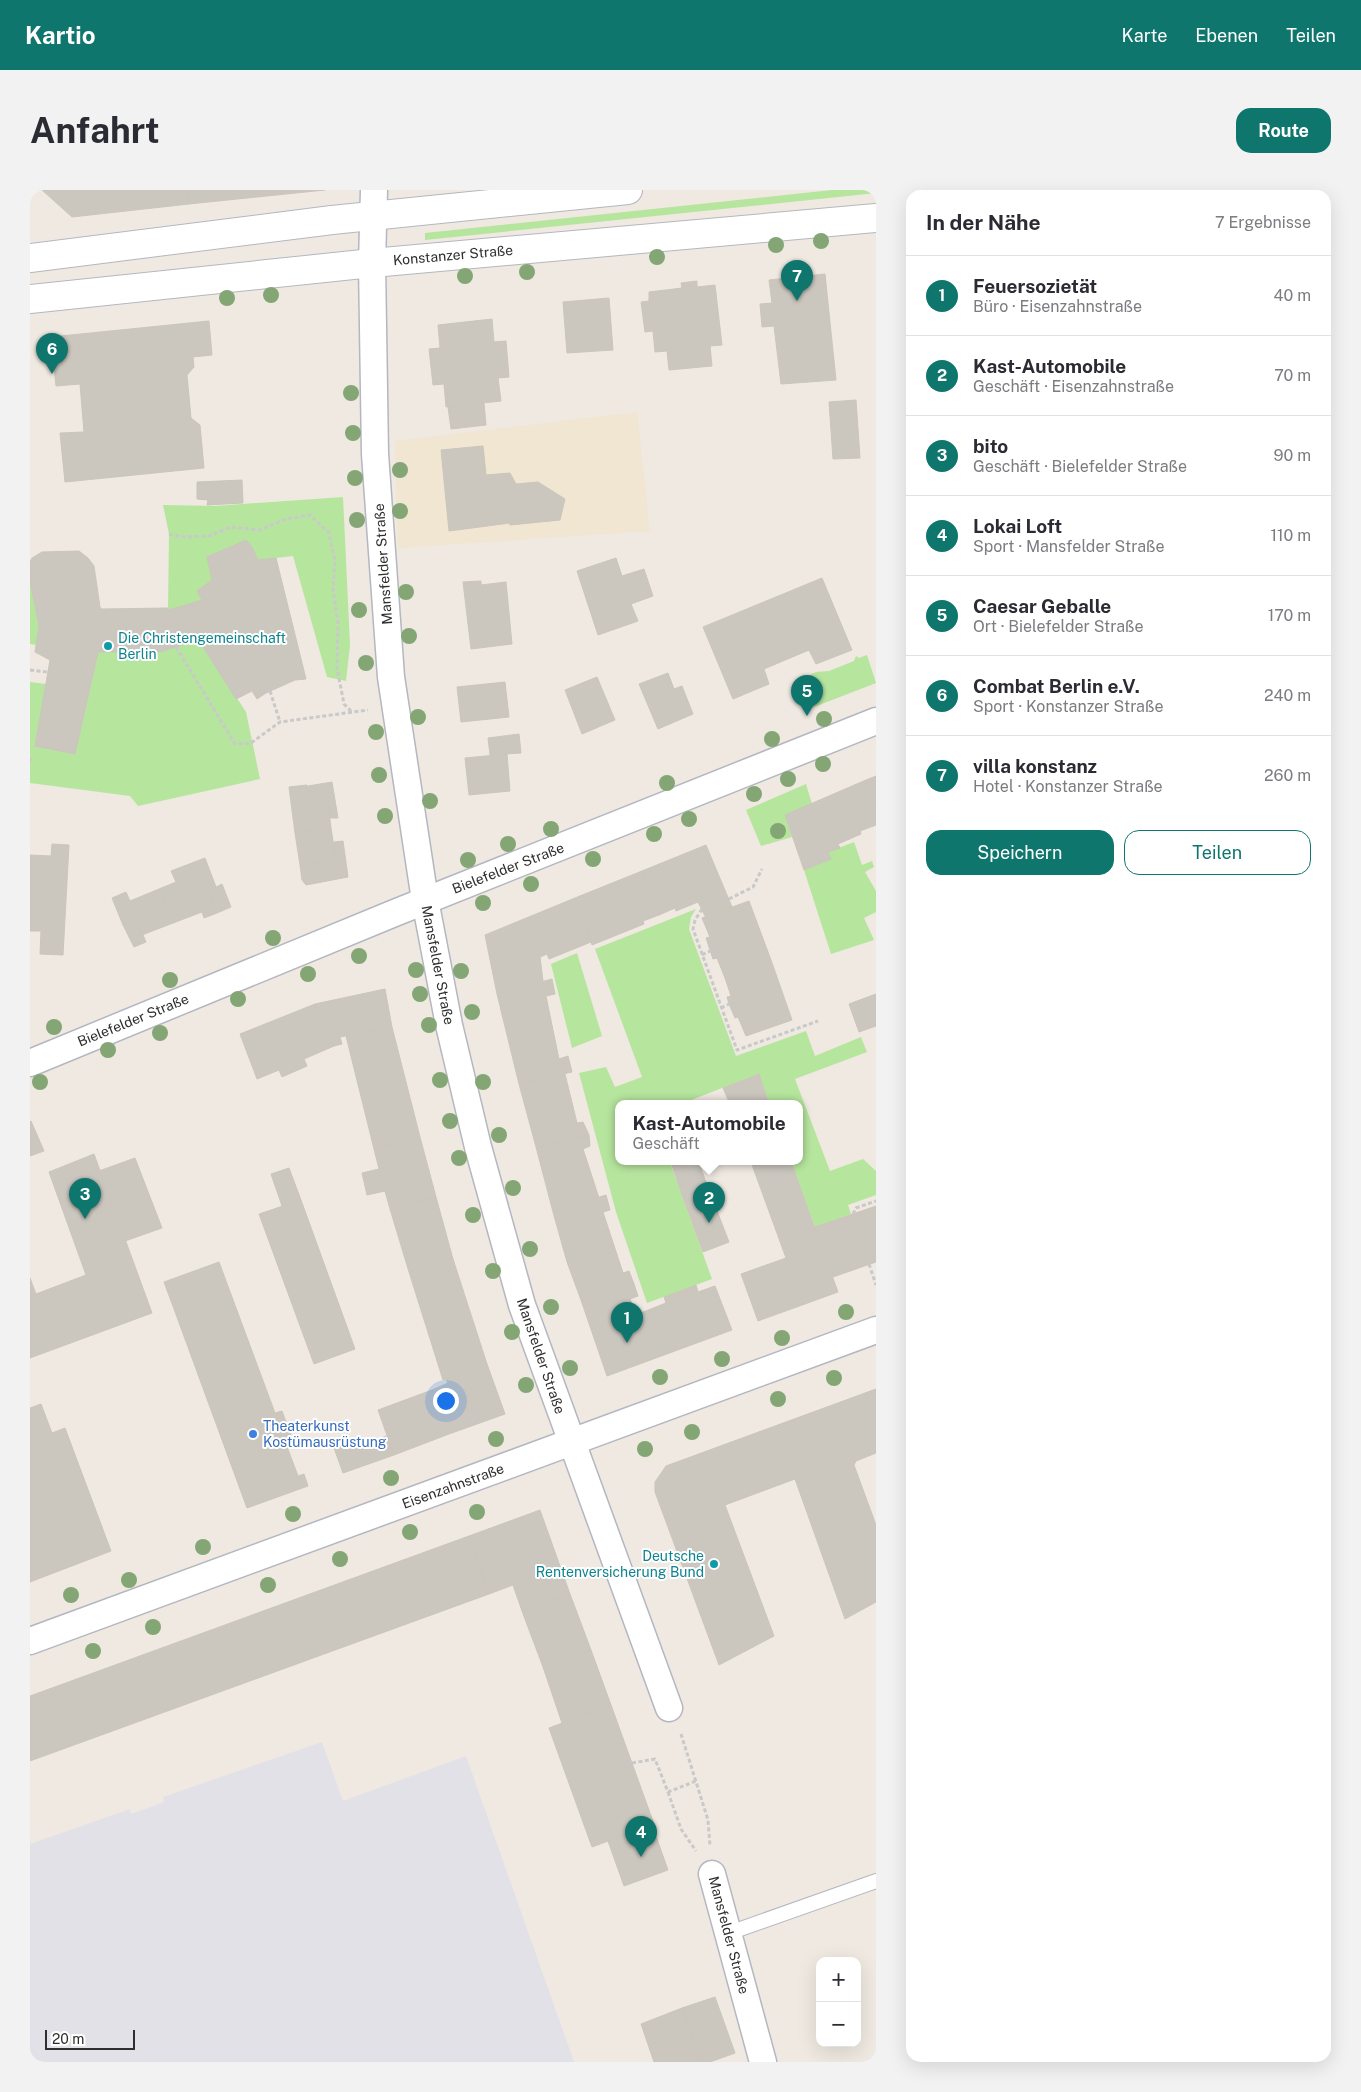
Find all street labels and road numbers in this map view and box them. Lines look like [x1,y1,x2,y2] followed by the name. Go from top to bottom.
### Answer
[392,242,514,268] street label: Konstanzer Straße
[371,503,395,625] street label: Mansfelder Straße
[450,839,566,897] street label: Bielefelder Straße
[419,904,457,1026] street label: Mansfelder Straße
[75,990,191,1050] street label: Bielefelder Straße
[514,1296,568,1416] street label: Mansfelder Straße
[400,1460,506,1512] street label: Eisenzahnstraße
[706,1874,752,1996] street label: Mansfelder Straße

